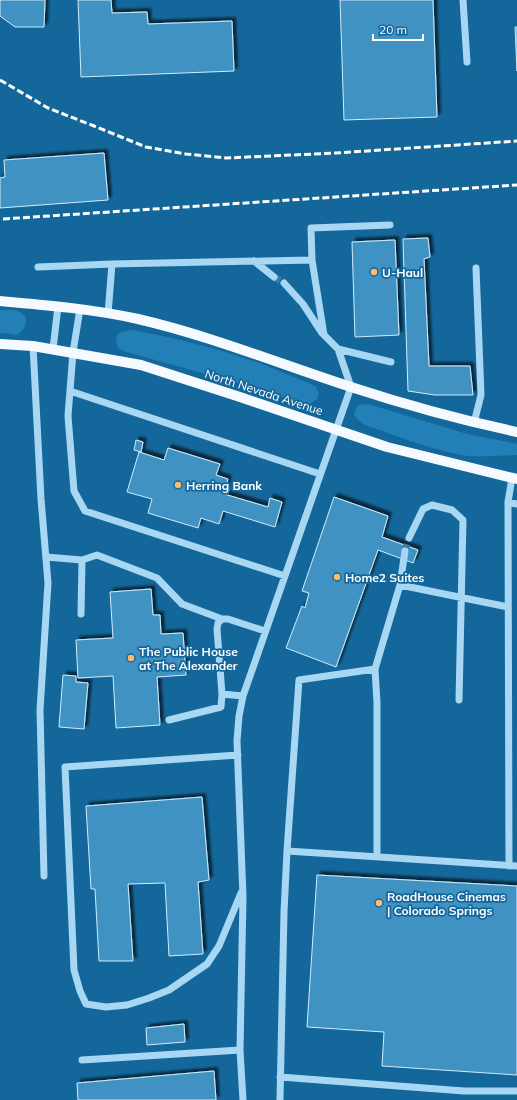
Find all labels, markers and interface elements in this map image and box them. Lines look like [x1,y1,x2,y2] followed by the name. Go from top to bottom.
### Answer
[373,16,423,42] scale bar
[379,22,407,37] text: 20 m
[382,265,423,280] place label: U-Haul
[369,267,379,277] marker: U-Haul
[203,366,325,418] street label: North Nevada Avenue
[186,478,262,493] place label: Herring Bank
[173,480,183,490] marker: Herring Bank
[345,570,424,585] place label: Home2 Suites
[332,572,342,582] marker: Home2 Suites
[139,644,238,673] place label: The Public House at The Alexander
[126,653,136,663] marker: The Public House at The Alexander
[387,889,506,918] place label: RoadHouse Cinemas | Colorado Springs
[374,898,384,908] marker: RoadHouse Cinemas | Colorado Springs

